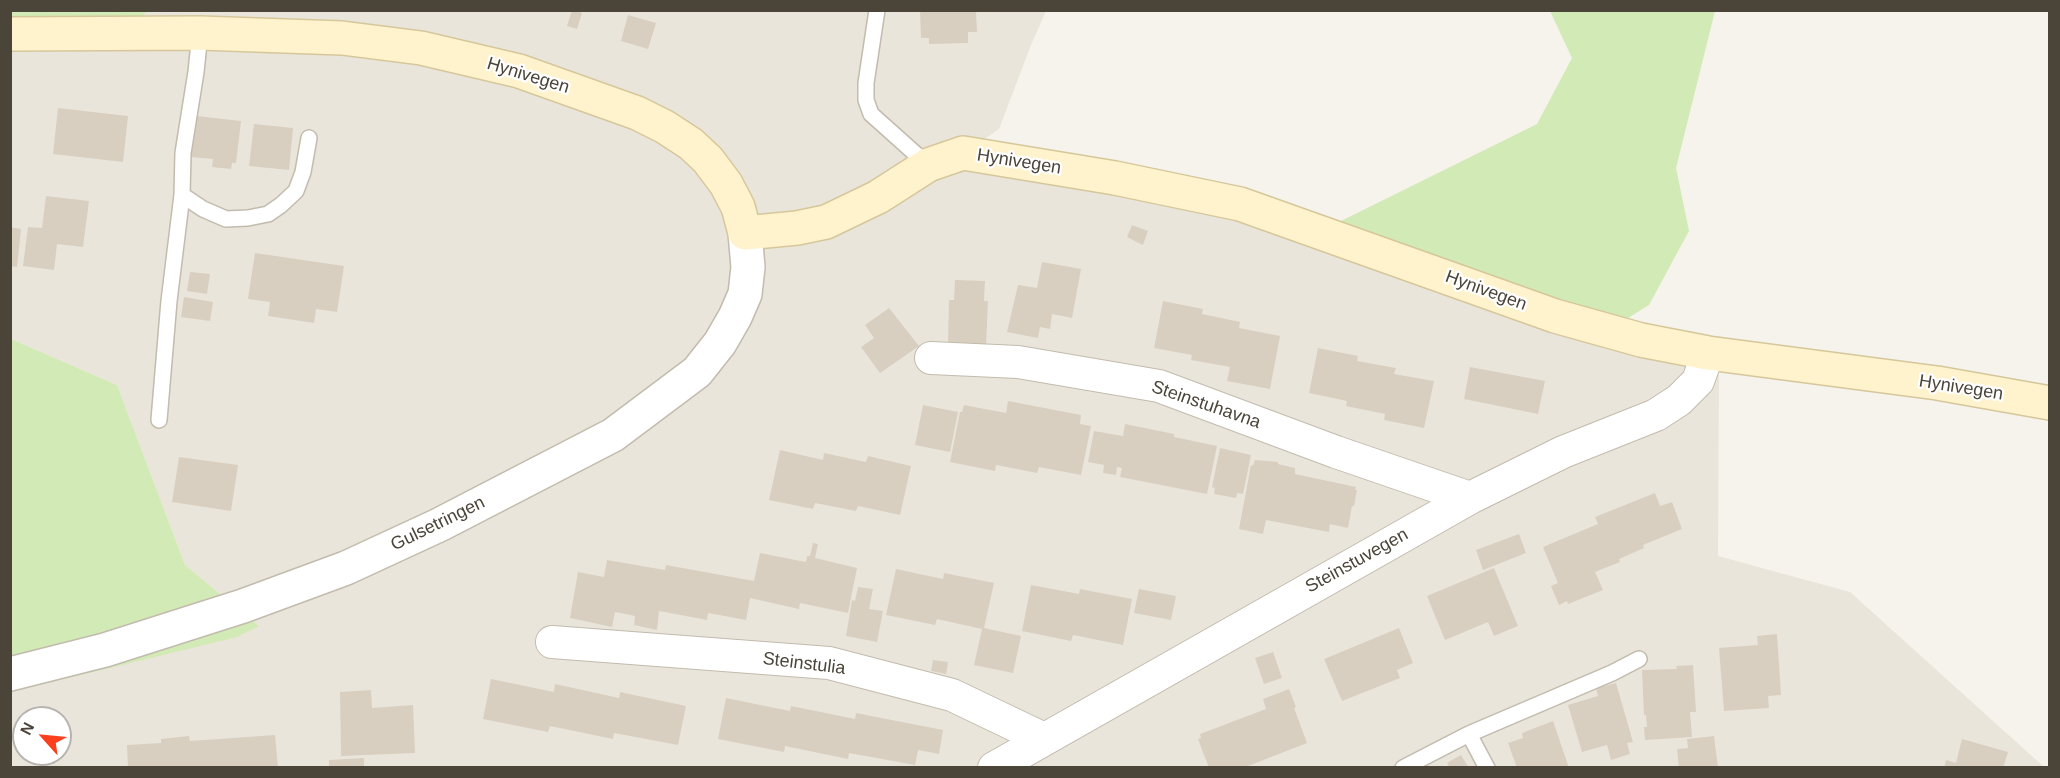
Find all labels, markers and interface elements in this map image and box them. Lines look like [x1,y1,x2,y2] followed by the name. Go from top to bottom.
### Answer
[484,53,572,99] street label: Hynivegen
[975,145,1063,179] street label: Hynivegen
[1442,266,1530,316] street label: Hynivegen
[1917,371,2005,405] street label: Hynivegen
[1149,376,1263,434] street label: Steinstuhavna
[387,492,489,556] street label: Gulsetringen
[1302,524,1412,598] street label: Steinstuvegen
[761,648,847,680] street label: Steinstulia
[12,706,72,766] north arrow
[17,719,37,738] text: N

